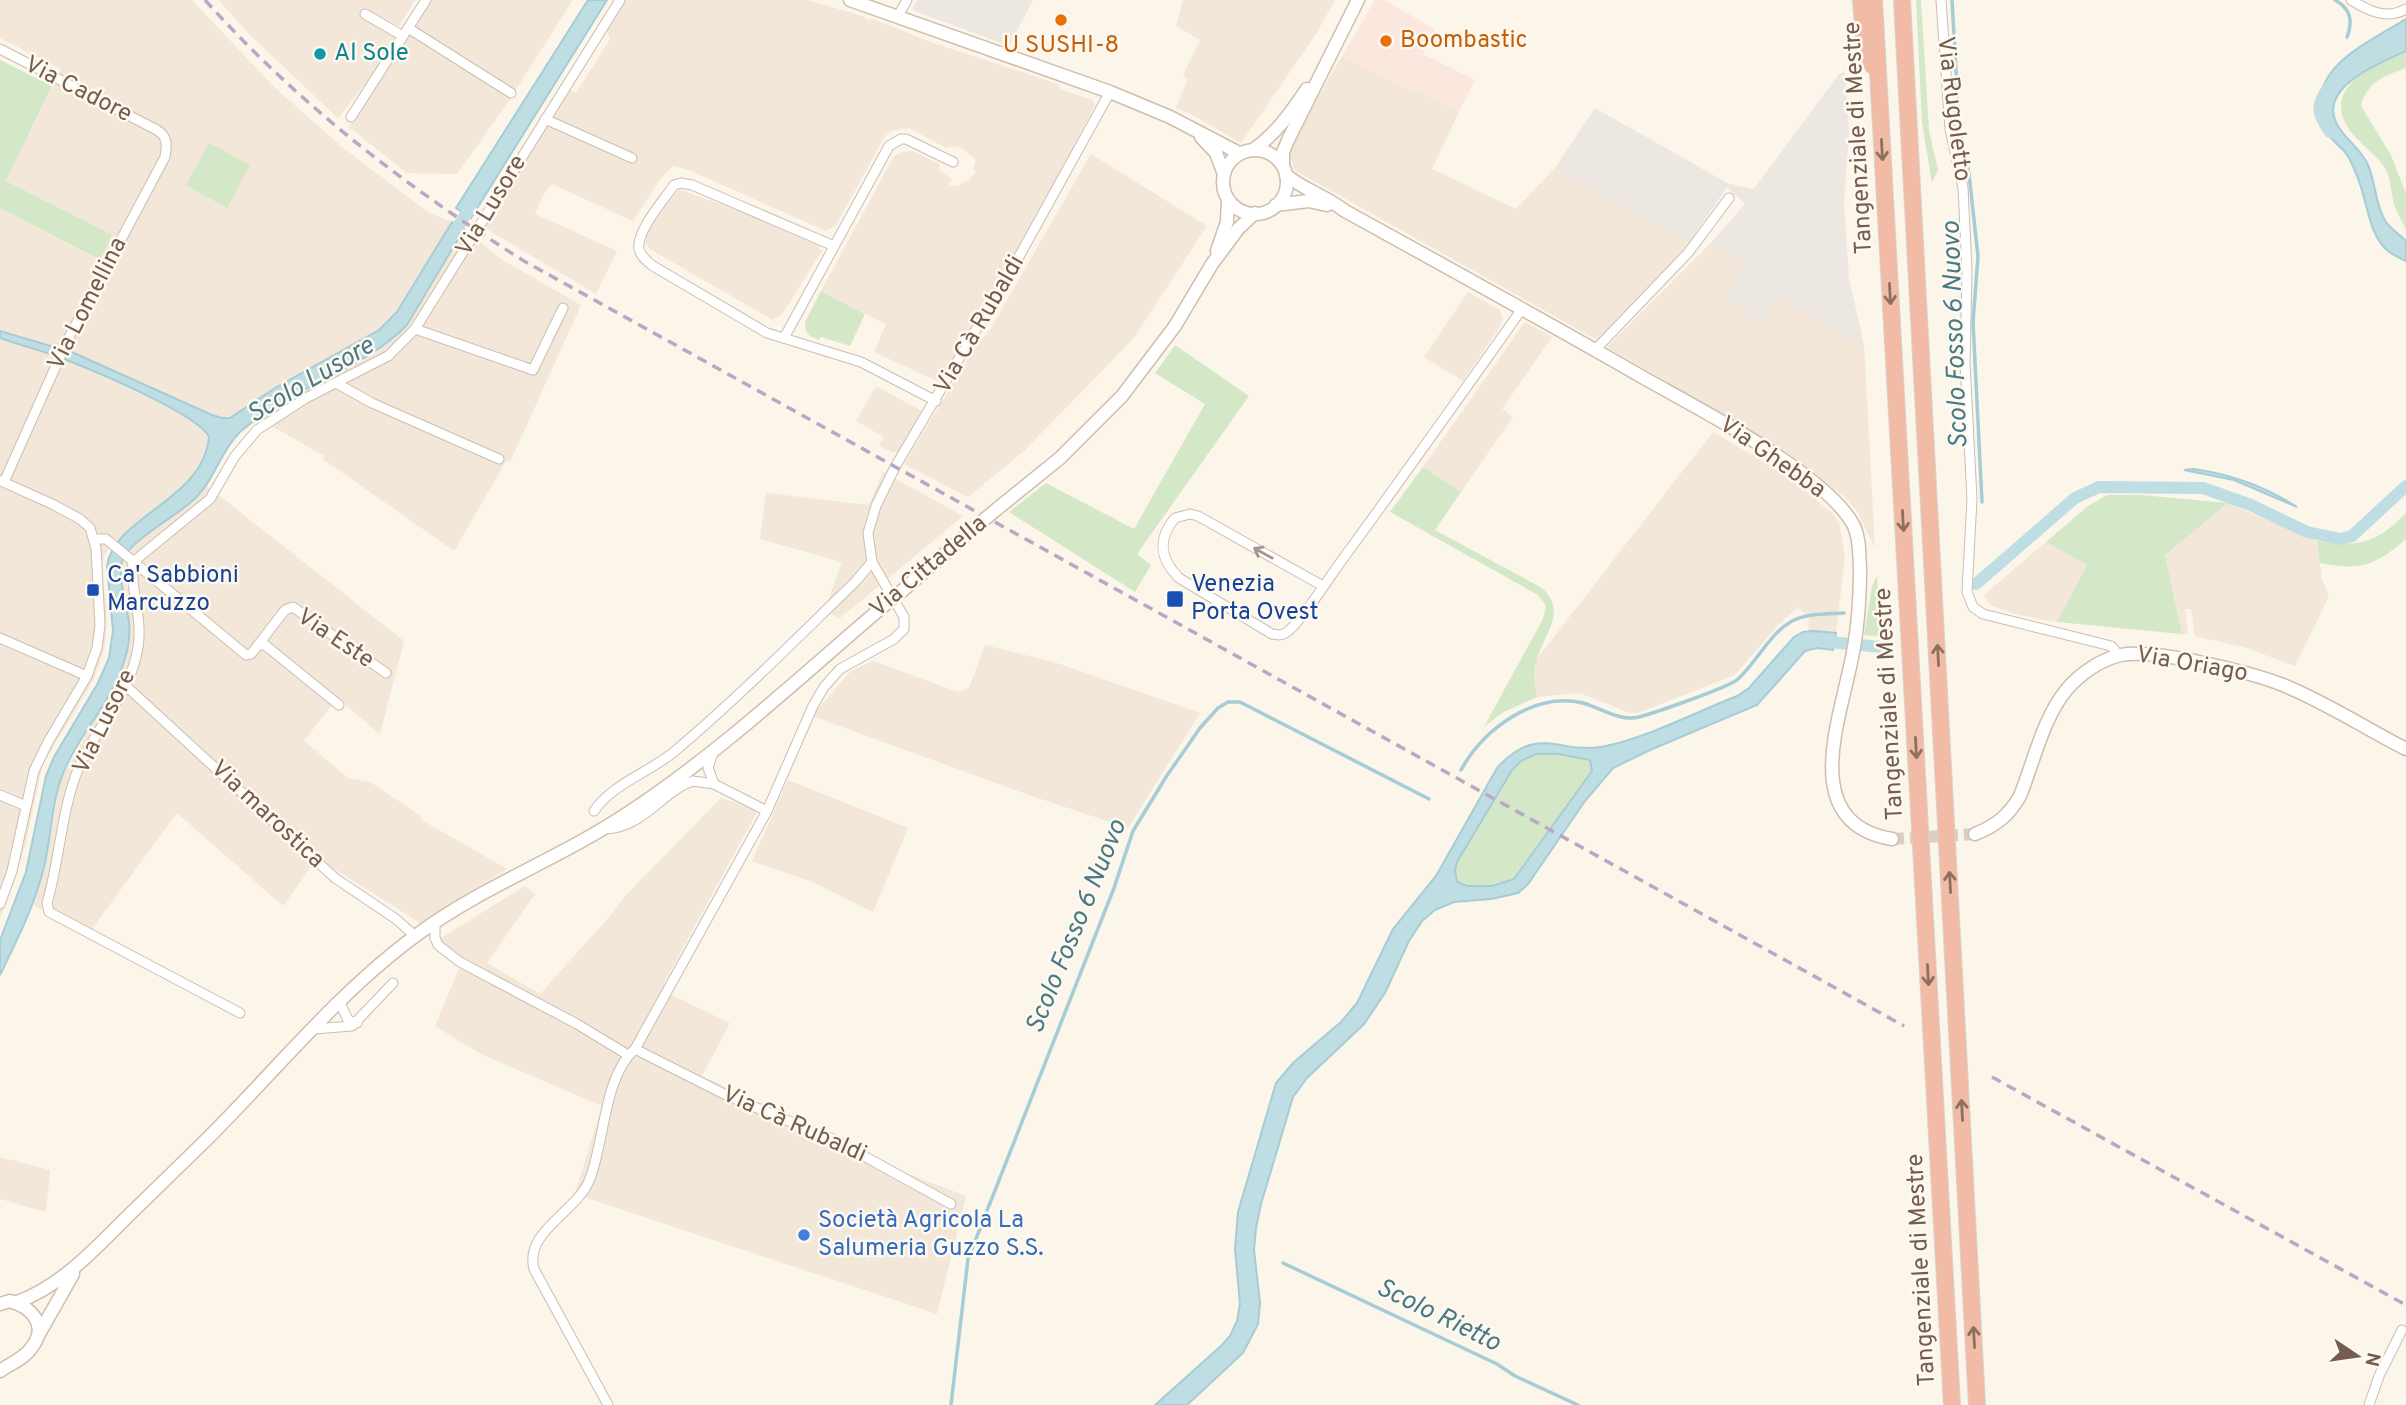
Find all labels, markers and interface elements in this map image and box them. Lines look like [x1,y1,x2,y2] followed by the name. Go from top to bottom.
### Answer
[1053,12,1069,28] marker: U SUSHI-8
[1838,21,1880,255] street label: Tangenziale di Mestre
[1400,26,1528,56] place label: Boombastic
[1003,31,1119,61] place label: U SUSHI-8
[1378,33,1394,49] marker: Boombastic
[1929,35,1977,183] street label: Via Rugoletto
[334,39,409,69] place label: Al Sole
[312,46,328,62] marker: Al Sole
[19,50,137,130] street label: Via Cadore
[1876,138,1889,161] one-way arrow
[450,150,534,262] street label: Via Lusore
[1936,221,1976,449] water label: Scolo Fosso 6 Nuovo
[42,232,134,376] street label: Via Lomellina
[928,250,1032,400] street label: Via Cà Rubaldi
[1884,282,1897,305] one-way arrow
[241,330,381,432] water label: Scolo Lusore
[1713,410,1831,506] street label: Via Ghebba
[864,509,994,625] street label: Via Cittadella
[1897,509,1910,532] one-way arrow
[1253,546,1274,559] one-way arrow
[107,561,239,619] place label: Ca' Sabbioni Marcuzzo
[1191,570,1318,628] place label: Venezia Porta Ovest
[85,582,101,598] marker: Ca' Sabbioni Marcuzzo
[1869,587,1911,821] street label: Tangenziale di Mestre
[1165,589,1185,609] marker: Venezia Porta Ovest
[291,602,379,676] street label: Via Este
[2134,640,2250,690] street label: Via Oriago
[1931,644,1944,667] one-way arrow
[67,665,143,779] street label: Via Lusore
[1909,736,1922,759] one-way arrow
[204,754,330,876] street label: Via marostica
[1019,815,1135,1039] water label: Scolo Fosso 6 Nuovo
[1943,871,1956,894] one-way arrow
[1922,963,1935,986] one-way arrow
[717,1080,871,1170] street label: Via Cà Rubaldi
[1955,1098,1968,1121] one-way arrow
[1901,1153,1943,1387] street label: Tangenziale di Mestre
[818,1206,1044,1264] place label: Società Agricola La Salumeria Guzzo S.S.
[796,1227,812,1243] marker: Società Agricola La Salumeria Guzzo S.S.
[1370,1272,1506,1360] water label: Scolo Rietto
[2322,1321,2392,1391] north arrow
[1967,1326,1980,1349] one-way arrow
[2358,1350,2385,1369] text: N

